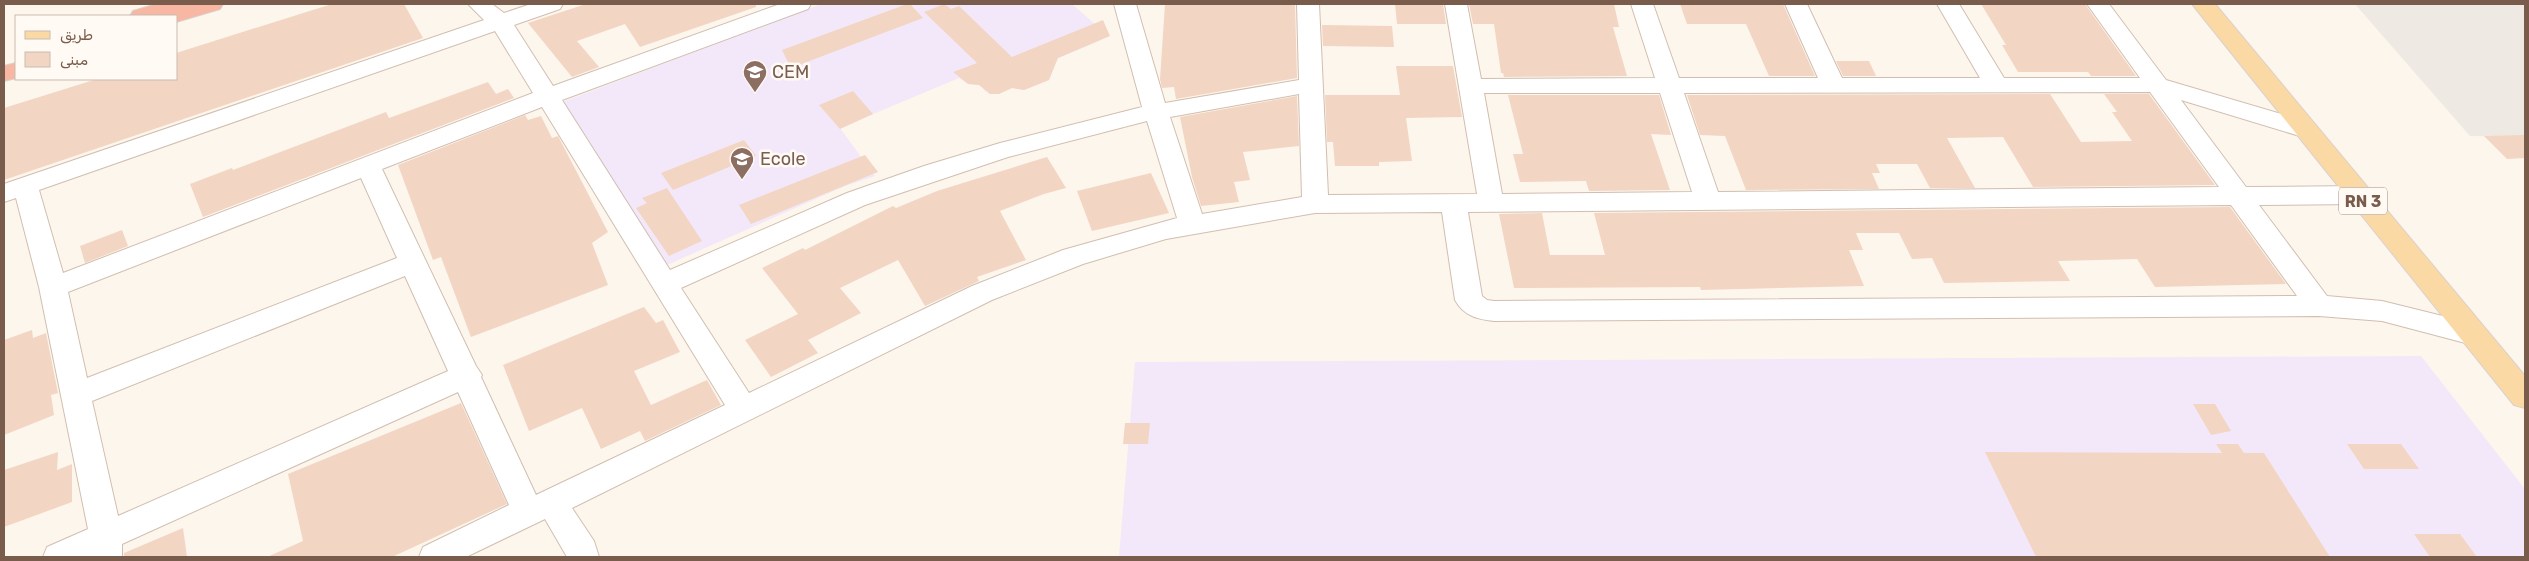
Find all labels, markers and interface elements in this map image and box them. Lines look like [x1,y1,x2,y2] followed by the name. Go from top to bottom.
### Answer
[15,15,178,80] legend
[60,26,93,44] text: طريق
[60,51,88,69] text: مبنى
[742,59,768,93] school or university icon: CEM
[772,61,809,83] place label: CEM
[729,146,755,180] school or university icon: Ecole
[760,148,806,170] place label: Ecole
[2339,188,2387,215] road number: RN 3

